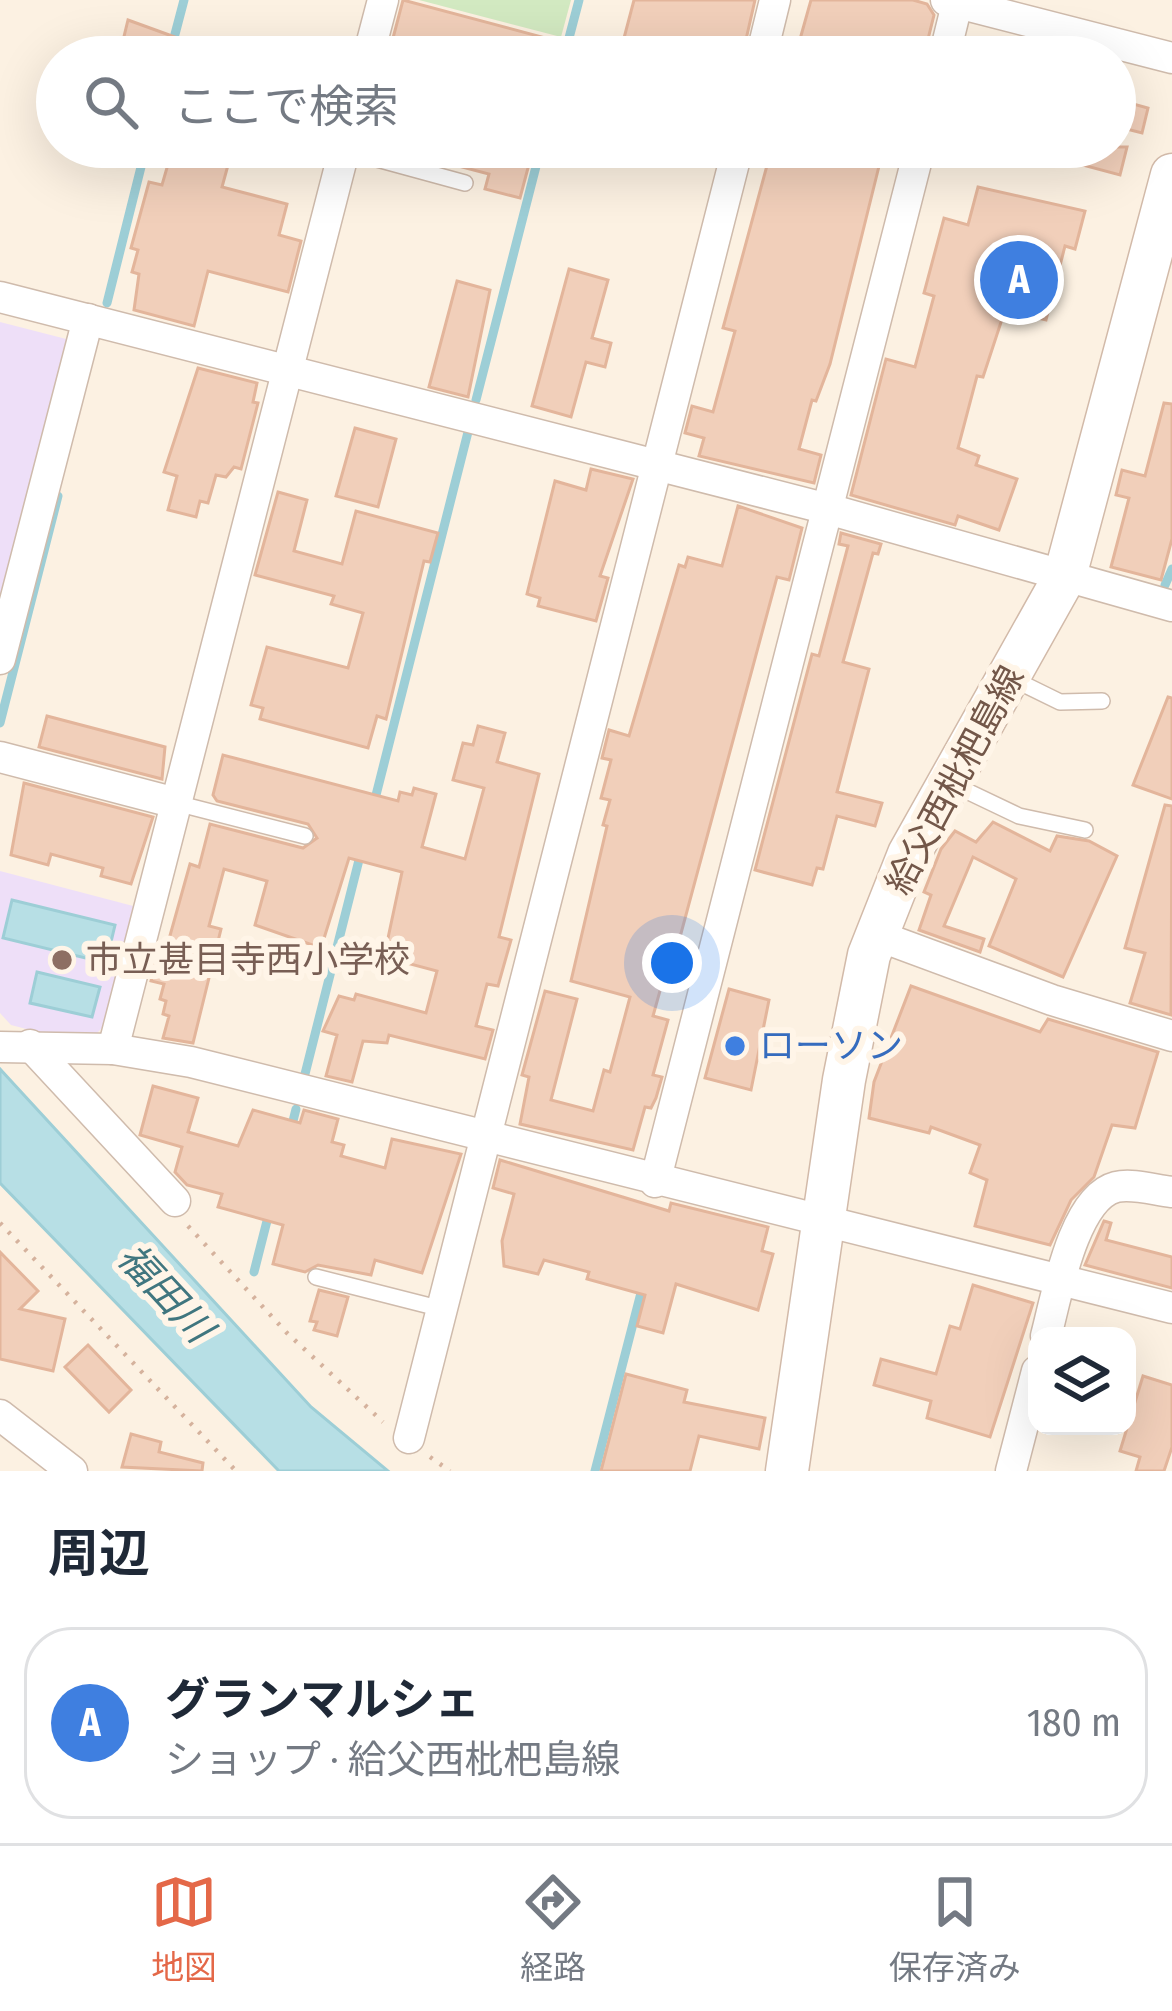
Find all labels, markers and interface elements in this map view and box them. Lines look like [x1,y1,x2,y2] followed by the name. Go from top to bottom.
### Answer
[36,36,1136,168] search box
[78,69,144,135] icon: search
[174,80,399,134] text: ここで検索
[980,235,1058,325] pin: A
[876,658,1034,902] street label: 給父西枇杷島線
[642,933,702,993] your location
[86,938,410,982] place label: 市立甚目寺西小学校
[49,947,75,973] marker: 市立甚目寺西小学校
[759,1024,903,1068] place label: ローソン
[722,1033,748,1059] marker: ローソン
[108,1235,224,1354] water label: 福田川
[1028,1327,1136,1435] map controls
[1028,1327,1136,1435] button: layers
[48,1523,150,1585] text: 周辺
[165,1673,480,1727] text: グランマルシェ
[79,1700,101,1746] text: A
[1027,1700,1121,1746] text: 180 m
[165,1737,621,1783] text: ショップ · 給父西枇杷島線
[151,1869,217,1989] tab: 地図
[520,1869,586,1989] tab: 経路
[889,1869,1021,1989] tab: 保存済み

